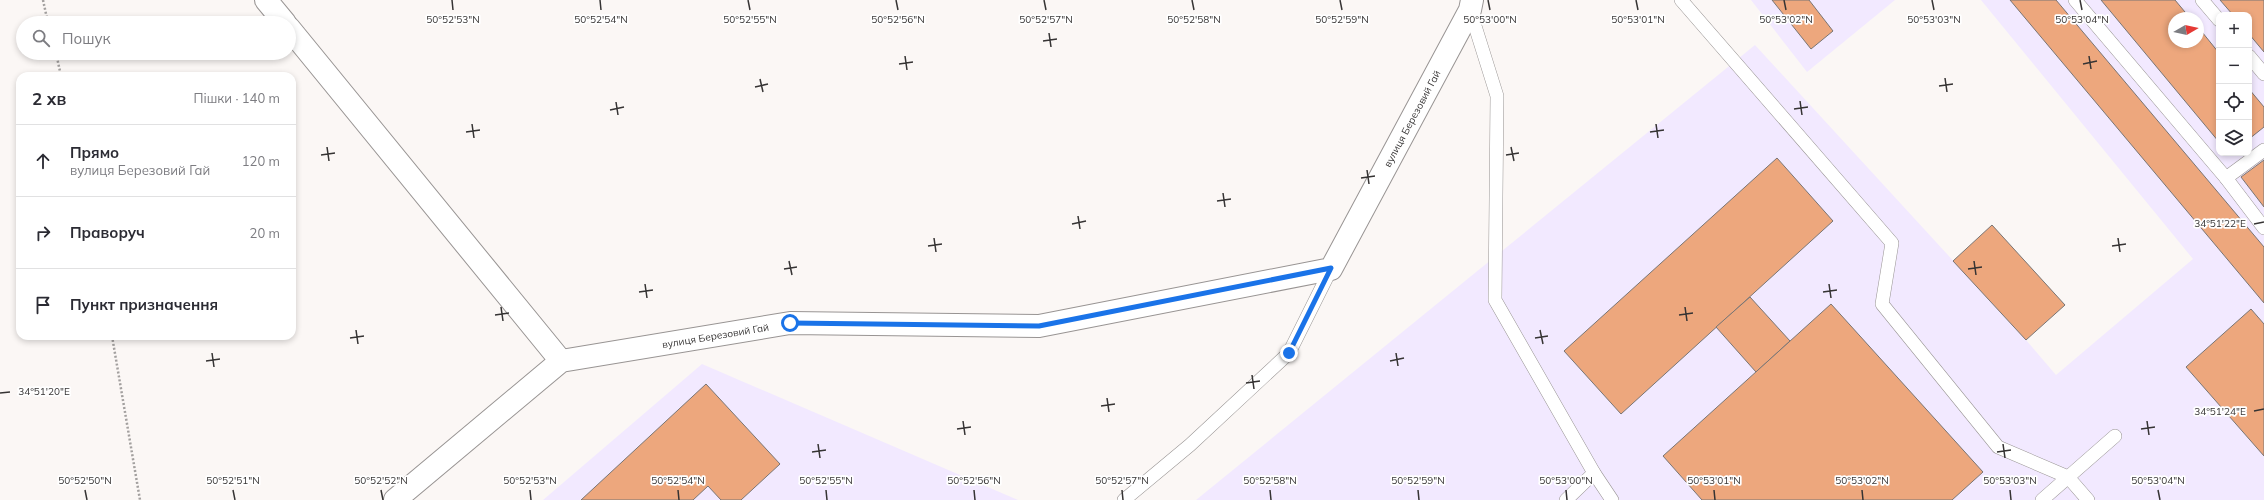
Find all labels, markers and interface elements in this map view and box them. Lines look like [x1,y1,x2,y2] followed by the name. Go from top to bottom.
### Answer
[2168,12,2204,48] north arrow
[2216,12,2252,156] map controls
[2216,12,2252,48] button: +
[426,13,480,26] text: 50°52'53"N
[574,13,628,26] text: 50°52'54"N
[723,13,777,26] text: 50°52'55"N
[871,13,925,26] text: 50°52'56"N
[1019,13,1073,26] text: 50°52'57"N
[1167,13,1221,26] text: 50°52'58"N
[1315,13,1369,26] text: 50°52'59"N
[1463,13,1517,26] text: 50°53'00"N
[1611,13,1665,26] text: 50°53'01"N
[1759,13,1813,26] text: 50°53'02"N
[1907,13,1961,26] text: 50°53'03"N
[2055,13,2109,26] text: 50°53'04"N
[16,16,296,60] search box
[30,27,52,49] icon: search
[62,29,111,48] text: Пошук
[2216,48,2252,84] button: −
[1381,68,1443,169] street label: вулиця Березовий Гай
[2216,84,2252,120] button: locate
[32,88,66,109] text: 2 хв
[193,90,280,106] text: Пішки · 140 m
[2216,120,2252,156] button: layers
[70,143,119,162] text: Прямо
[32,150,54,172] icon: ahead
[242,153,280,169] text: 120 m
[70,162,210,178] text: вулиця Березовий Гай
[2194,217,2246,230] text: 34°51'22"E
[32,222,54,244] icon: right
[70,223,145,242] text: Праворуч
[250,225,280,241] text: 20 m
[32,294,54,316] icon: arrive
[70,295,218,314] text: Пункт призначення
[781,314,799,332] route start
[661,320,770,351] street label: вулиця Березовий Гай
[1280,344,1298,362] route end
[18,385,70,398] text: 34°51'20"E
[2194,405,2246,418] text: 34°51'24"E
[58,474,112,487] text: 50°52'50"N
[206,474,260,487] text: 50°52'51"N
[354,474,408,487] text: 50°52'52"N
[503,474,557,487] text: 50°52'53"N
[651,474,705,487] text: 50°52'54"N
[799,474,853,487] text: 50°52'55"N
[947,474,1001,487] text: 50°52'56"N
[1095,474,1149,487] text: 50°52'57"N
[1243,474,1297,487] text: 50°52'58"N
[1391,474,1445,487] text: 50°52'59"N
[1539,474,1593,487] text: 50°53'00"N
[1687,474,1741,487] text: 50°53'01"N
[1835,474,1889,487] text: 50°53'02"N
[1983,474,2037,487] text: 50°53'03"N
[2131,474,2185,487] text: 50°53'04"N

